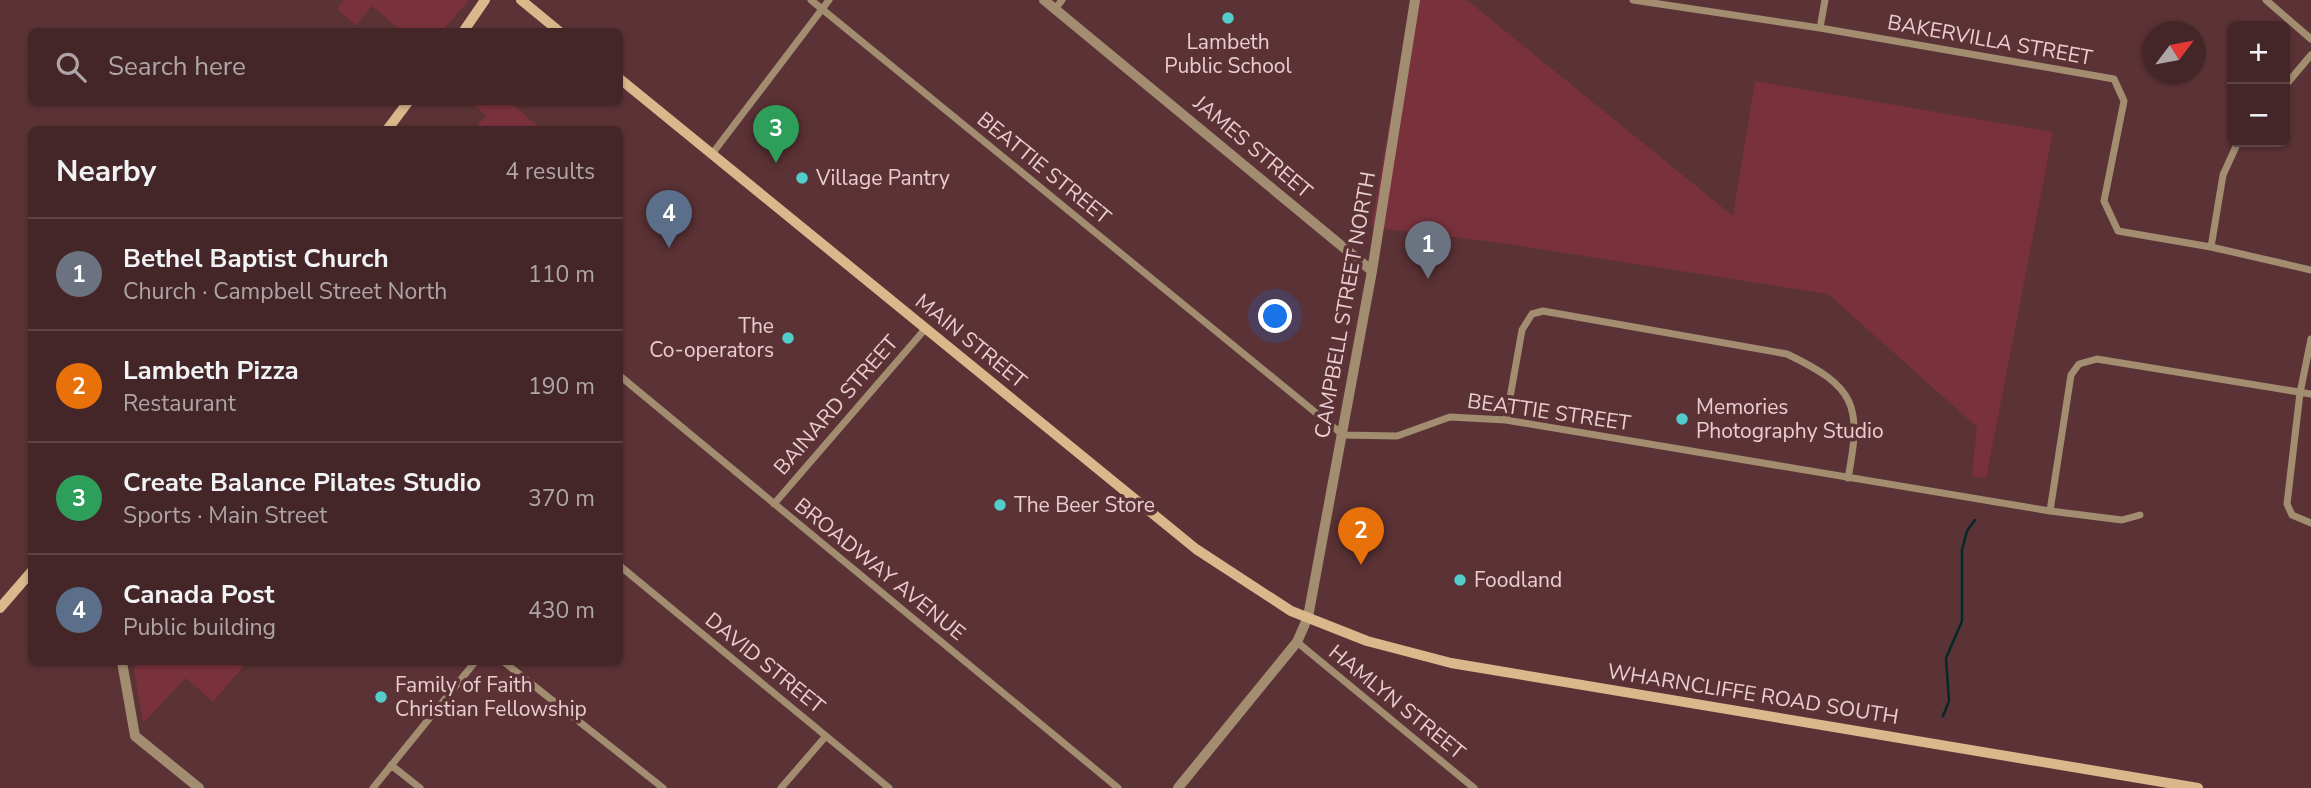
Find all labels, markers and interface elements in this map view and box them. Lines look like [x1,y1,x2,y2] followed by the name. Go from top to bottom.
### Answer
[1885,8,2095,72] street label: BAKERVILLA STREET
[1220,10,1236,26] marker: Lambeth Public School
[2143,21,2206,84] north arrow
[2227,21,2290,147] map controls
[2227,21,2290,84] button: +
[28,28,623,105] search box
[1164,28,1293,80] place label: Lambeth Public School
[52,48,90,86] icon: search
[108,49,246,84] text: Search here
[2227,84,2290,147] button: −
[1187,89,1318,205] street label: JAMES STREET
[753,105,799,163] pin: 3
[971,105,1117,231] street label: BEATTIE STREET
[56,151,156,192] text: Nearby
[505,156,595,187] text: 4 results
[815,164,950,192] place label: Village Pantry
[1308,169,1382,441] street label: CAMPBELL STREET NORTH
[794,170,810,186] marker: Village Pantry
[646,190,692,248] pin: 4
[1405,221,1451,279] pin: 1
[123,241,389,276] text: Bethel Baptist Church
[72,259,86,290] text: 1
[528,259,595,290] text: 110 m
[123,276,447,307] text: Church · Campbell Street North
[909,287,1033,395] street label: MAIN STREET
[1258,299,1292,333] your location
[649,312,774,364] place label: The Co-operators
[767,329,905,481] street label: BAINARD STREET
[780,330,796,346] marker: The Co-operators
[123,353,299,388] text: Lambeth Pizza
[72,371,86,402] text: 2
[528,371,595,402] text: 190 m
[1466,387,1633,437] street label: BEATTIE STREET
[123,388,236,419] text: Restaurant
[1696,393,1884,445] place label: Memories Photography Studio
[1674,411,1690,427] marker: Memories Photography Studio
[123,465,481,500] text: Create Balance Pilates Studio
[72,483,86,514] text: 3
[528,483,595,514] text: 370 m
[789,491,971,647] street label: BROADWAY AVENUE
[1014,491,1155,519] place label: The Beer Store
[992,497,1008,513] marker: The Beer Store
[123,500,327,531] text: Sports · Main Street
[1338,507,1384,565] pin: 2
[1474,566,1562,594] place label: Foodland
[1452,572,1468,588] marker: Foodland
[123,577,275,612] text: Canada Post
[72,595,86,626] text: 4
[528,595,595,626] text: 430 m
[699,606,831,720] street label: DAVID STREET
[123,612,276,643] text: Public building
[1323,638,1471,766] street label: HAMLYN STREET
[1605,657,1901,731] street label: WHARNCLIFFE ROAD SOUTH
[395,671,587,723] place label: Family of Faith Christian Fellowship
[373,689,389,705] marker: Family of Faith Christian Fellowship

